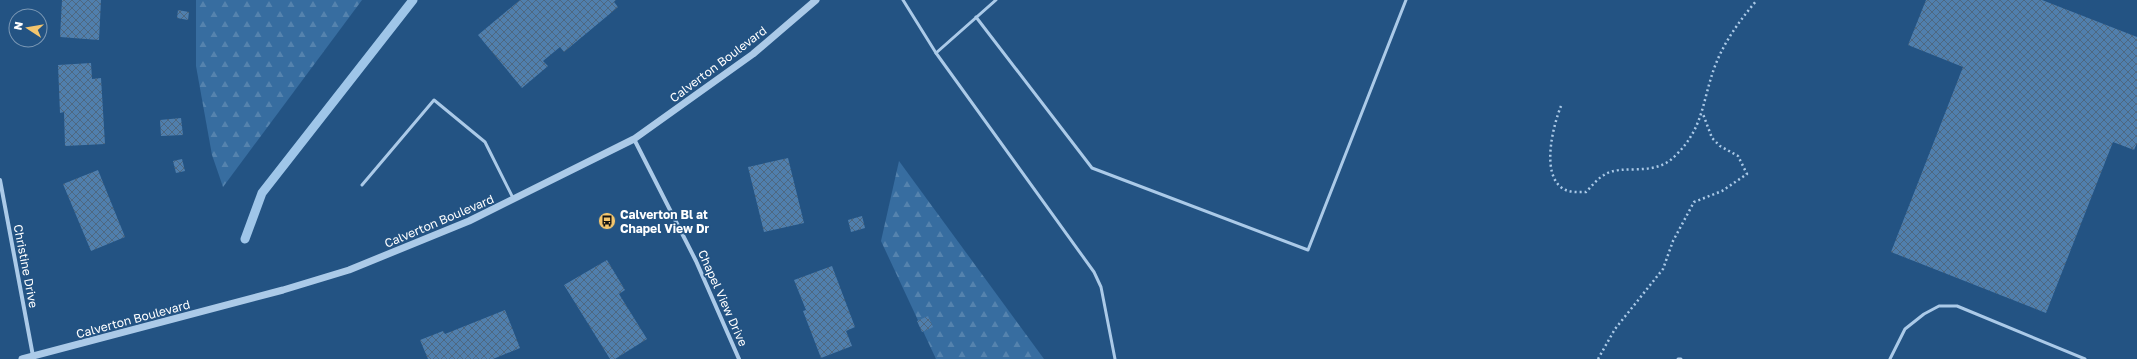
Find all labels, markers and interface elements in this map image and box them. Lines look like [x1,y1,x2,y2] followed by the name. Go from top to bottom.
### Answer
[8,8,48,48] north arrow
[11,20,25,31] text: N
[667,23,769,105] street label: Calverton Boulevard
[382,191,496,251] street label: Calverton Boulevard
[620,207,710,236] place label: Calverton Bl at Chapel View Dr
[597,211,617,231] bus stop icon: Calverton Bl at Chapel View Dr
[11,223,41,309] street label: Christine Drive
[695,247,751,349] street label: Chapel View Drive
[74,297,192,341] street label: Calverton Boulevard

